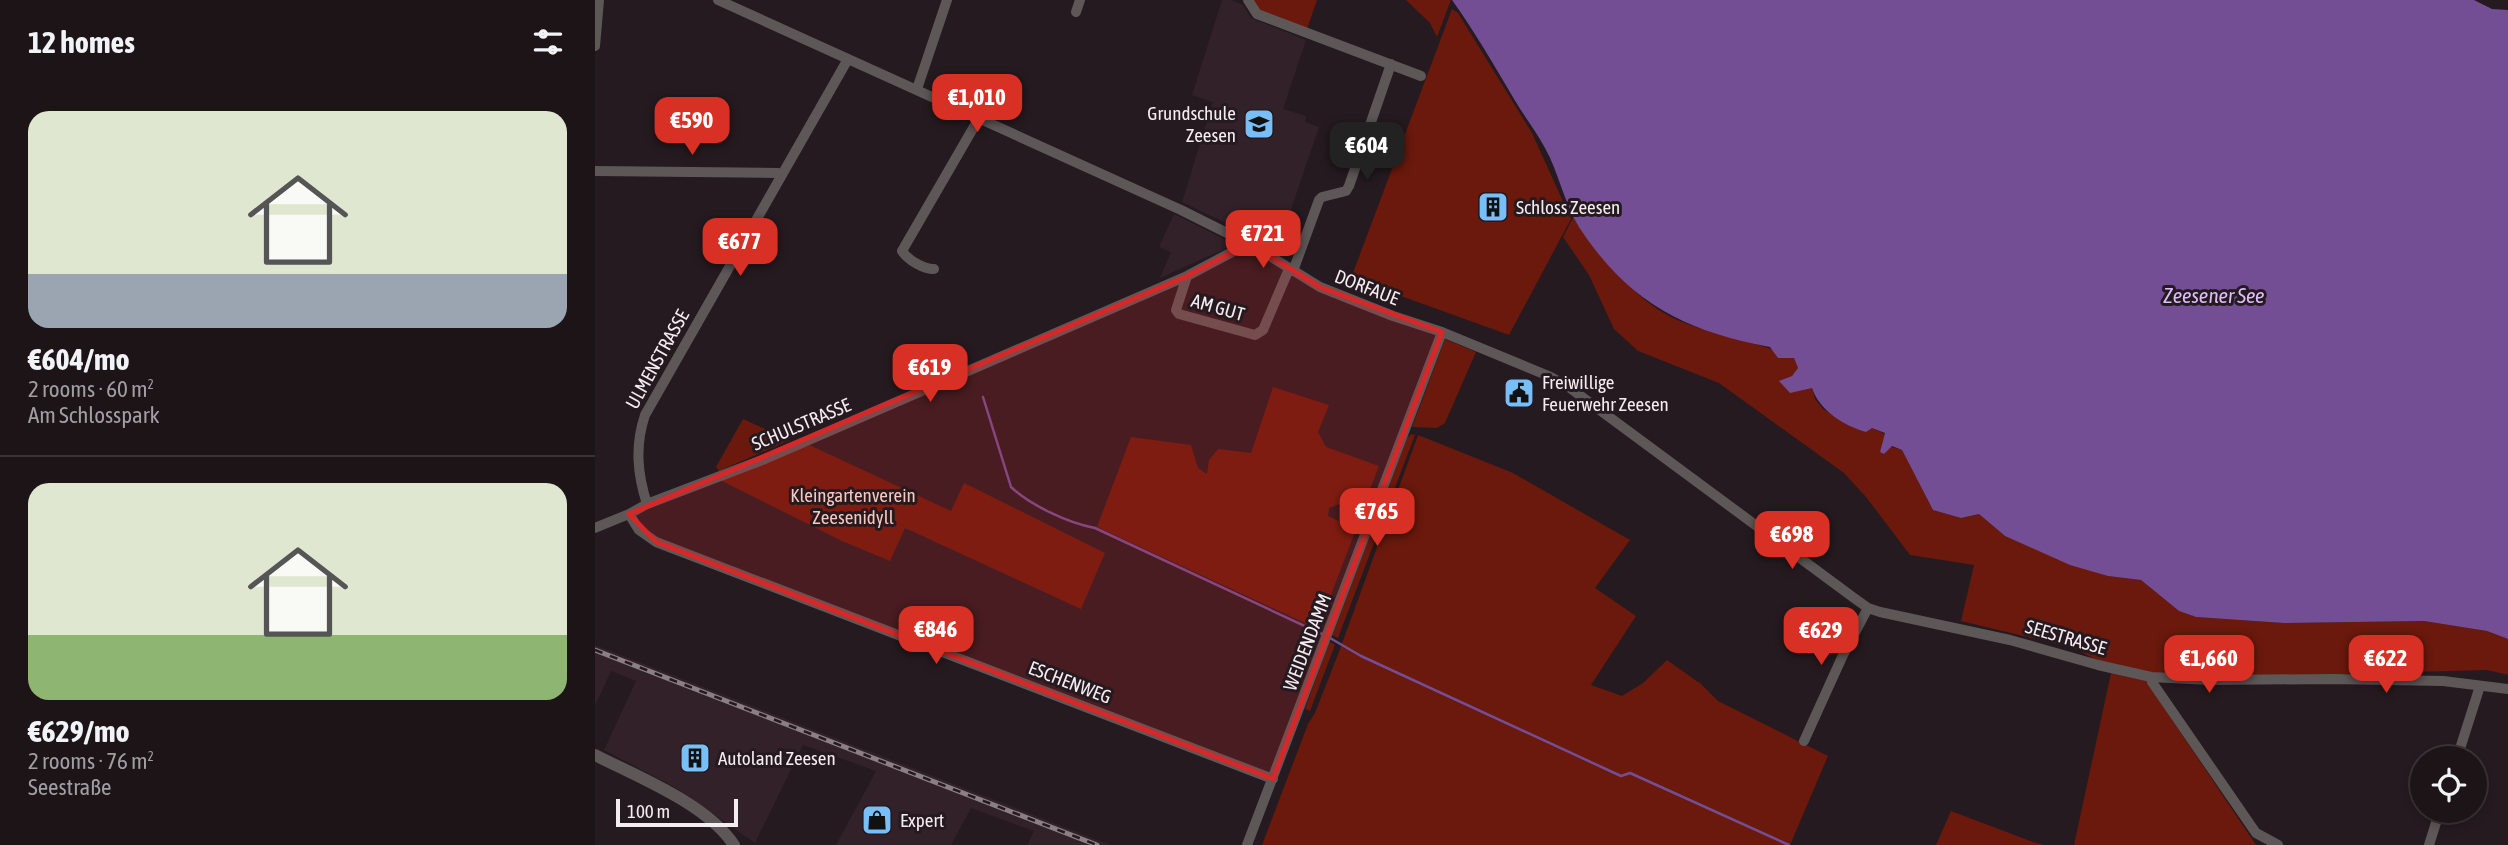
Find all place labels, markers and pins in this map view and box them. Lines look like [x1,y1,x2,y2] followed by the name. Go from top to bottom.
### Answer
[920,74,1034,134] pin: €1,010
[651,97,733,157] pin: €590
[1147,102,1236,146] place label: Grundschule Zeesen
[1242,107,1276,141] school or university icon: Grundschule Zeesen
[1326,122,1408,182] pin: €604
[1476,190,1510,224] building icon: Schloss Zeesen
[1516,196,1620,218] place label: Schloss Zeesen
[1222,210,1304,270] pin: €721
[699,218,781,278] pin: €677
[889,344,971,404] pin: €619
[1542,371,1669,415] place label: Freiwillige Feuerwehr Zeesen
[1502,376,1536,410] public building icon: Freiwillige Feuerwehr Zeesen
[1336,489,1418,548] pin: €765
[1751,512,1833,571] pin: €698
[895,606,977,666] pin: €846
[1780,608,1862,667] pin: €629
[2152,636,2266,695] pin: €1,660
[2345,636,2427,695] pin: €622
[678,741,712,775] building icon: Autoland Zeesen
[718,747,836,769] place label: Autoland Zeesen
[860,803,894,837] shop icon: Expert
[900,809,944,831] place label: Expert

